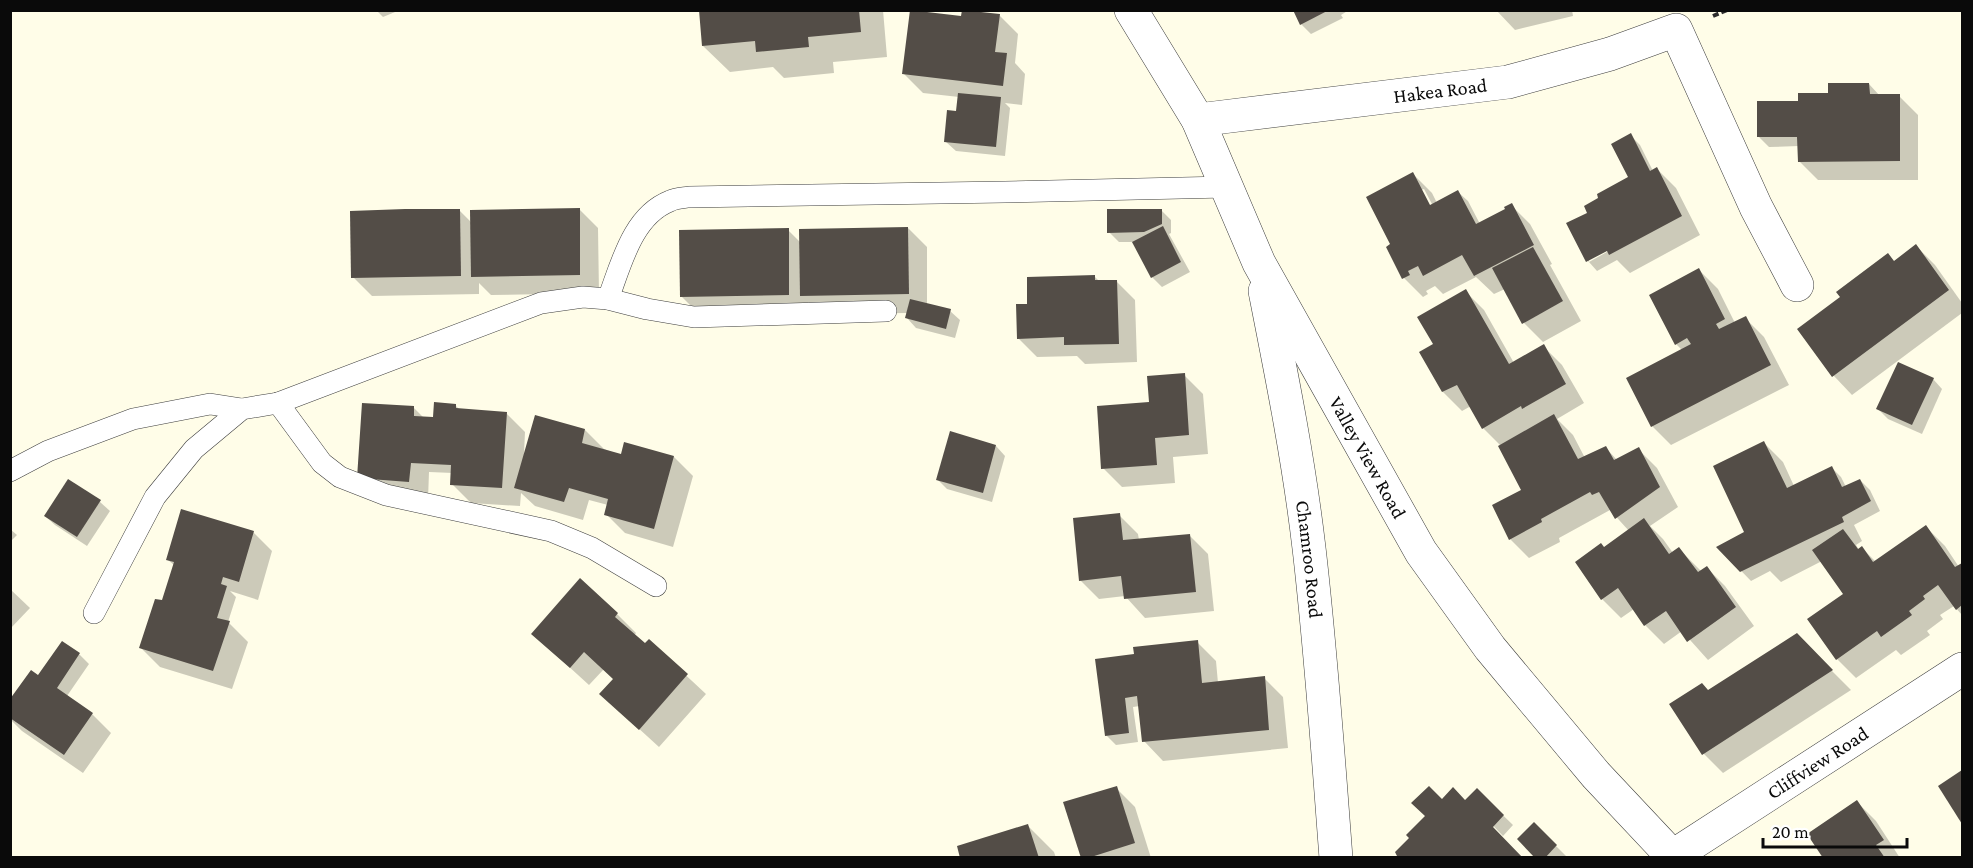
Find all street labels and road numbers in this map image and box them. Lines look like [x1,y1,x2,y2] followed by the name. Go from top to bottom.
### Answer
[1392,74,1489,107] street label: Hakea Road
[1325,393,1411,522] street label: Valley View Road
[1292,499,1327,620] street label: Chamroo Road
[1763,722,1873,803] street label: Cliffview Road

